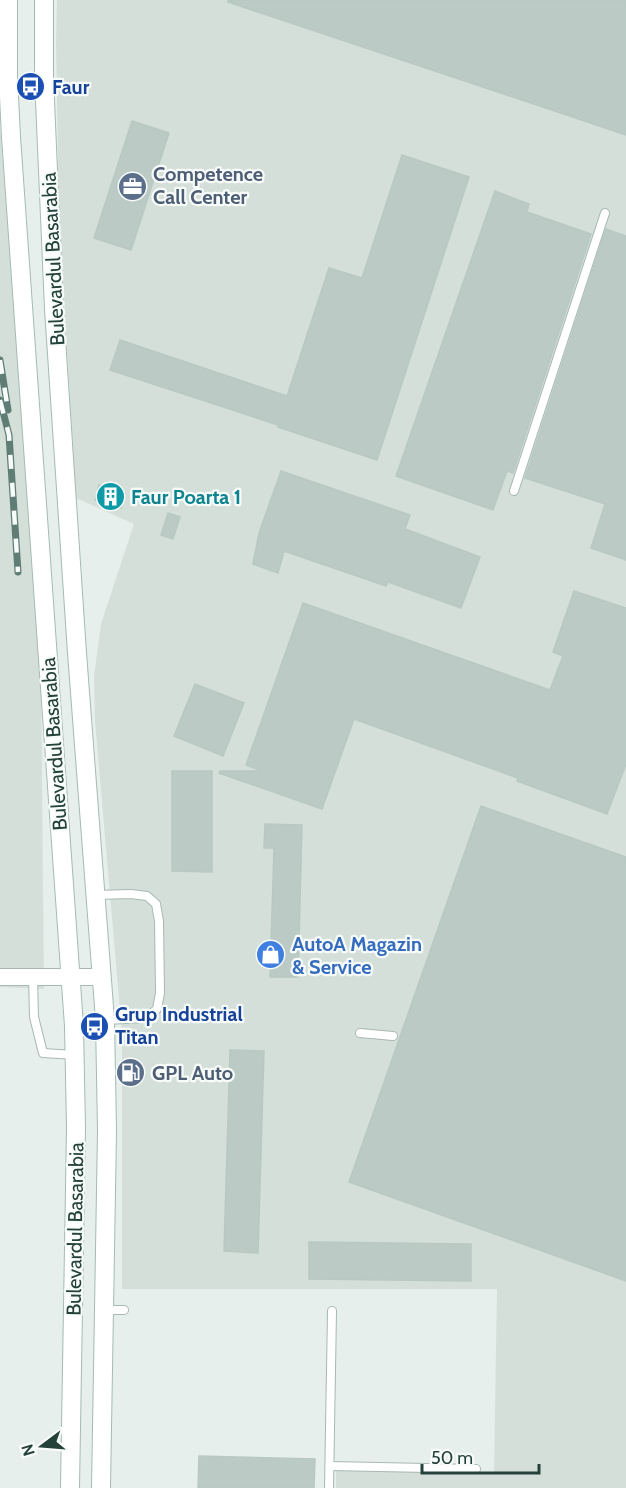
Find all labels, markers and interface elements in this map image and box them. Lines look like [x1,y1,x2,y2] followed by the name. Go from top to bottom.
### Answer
[15,71,47,103] bus stop icon: Faur
[52,75,90,99] place label: Faur
[153,162,263,209] place label: Competence Call Center
[116,170,148,202] office icon: Competence Call Center
[36,171,70,346] street label: Bulevardul Basarabia
[94,481,126,513] building icon: Faur Poarta 1
[131,485,241,509] place label: Faur Poarta 1
[36,656,72,831] street label: Bulevardul Basarabia
[292,932,422,979] place label: AutoA Magazin & Service
[255,939,287,971] shop icon: AutoA Magazin & Service
[115,1002,243,1049] place label: Grup Industrial Titan
[78,1010,110,1042] bus stop icon: Grup Industrial Titan
[115,1057,147,1089] fuel station icon: GPL Auto
[152,1061,233,1085] place label: GPL Auto
[61,1142,89,1316] street label: Bulevardul Basarabia
[12,1416,72,1476] north arrow
[422,1437,539,1475] scale bar
[17,1442,39,1458] text: N
[431,1447,473,1469] text: 50 m

